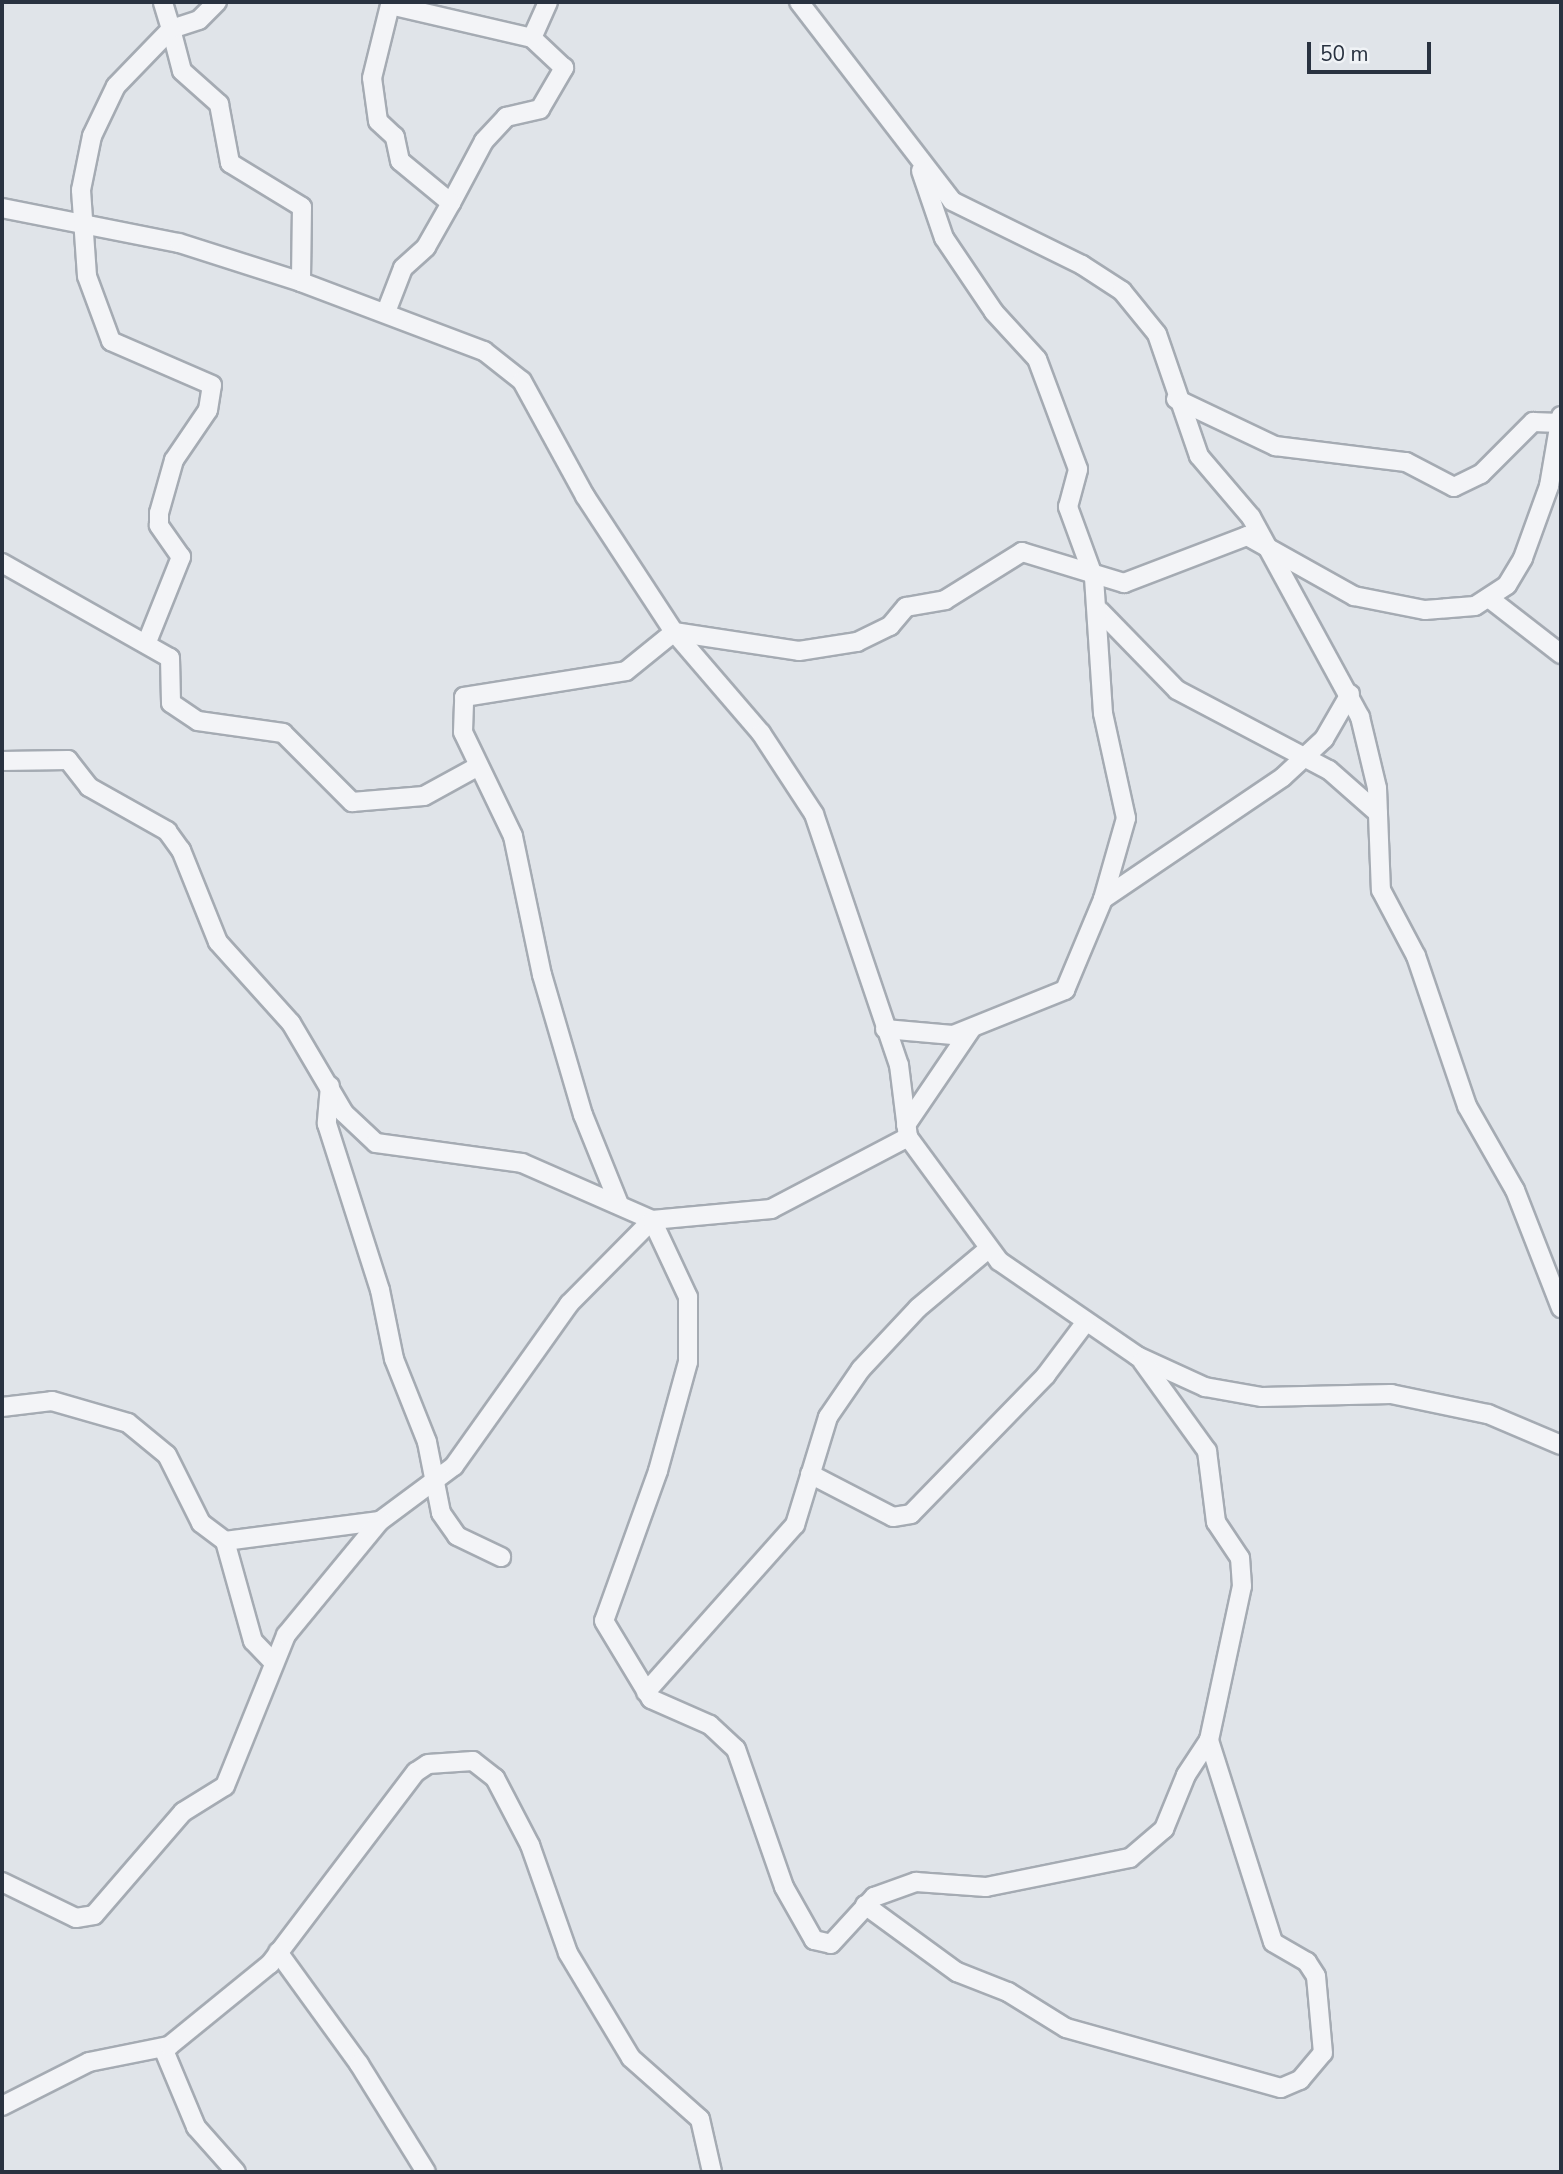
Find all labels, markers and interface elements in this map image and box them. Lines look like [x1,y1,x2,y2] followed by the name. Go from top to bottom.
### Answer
[1311,28,1435,72] scale bar
[1320,40,1369,68] text: 50 m

